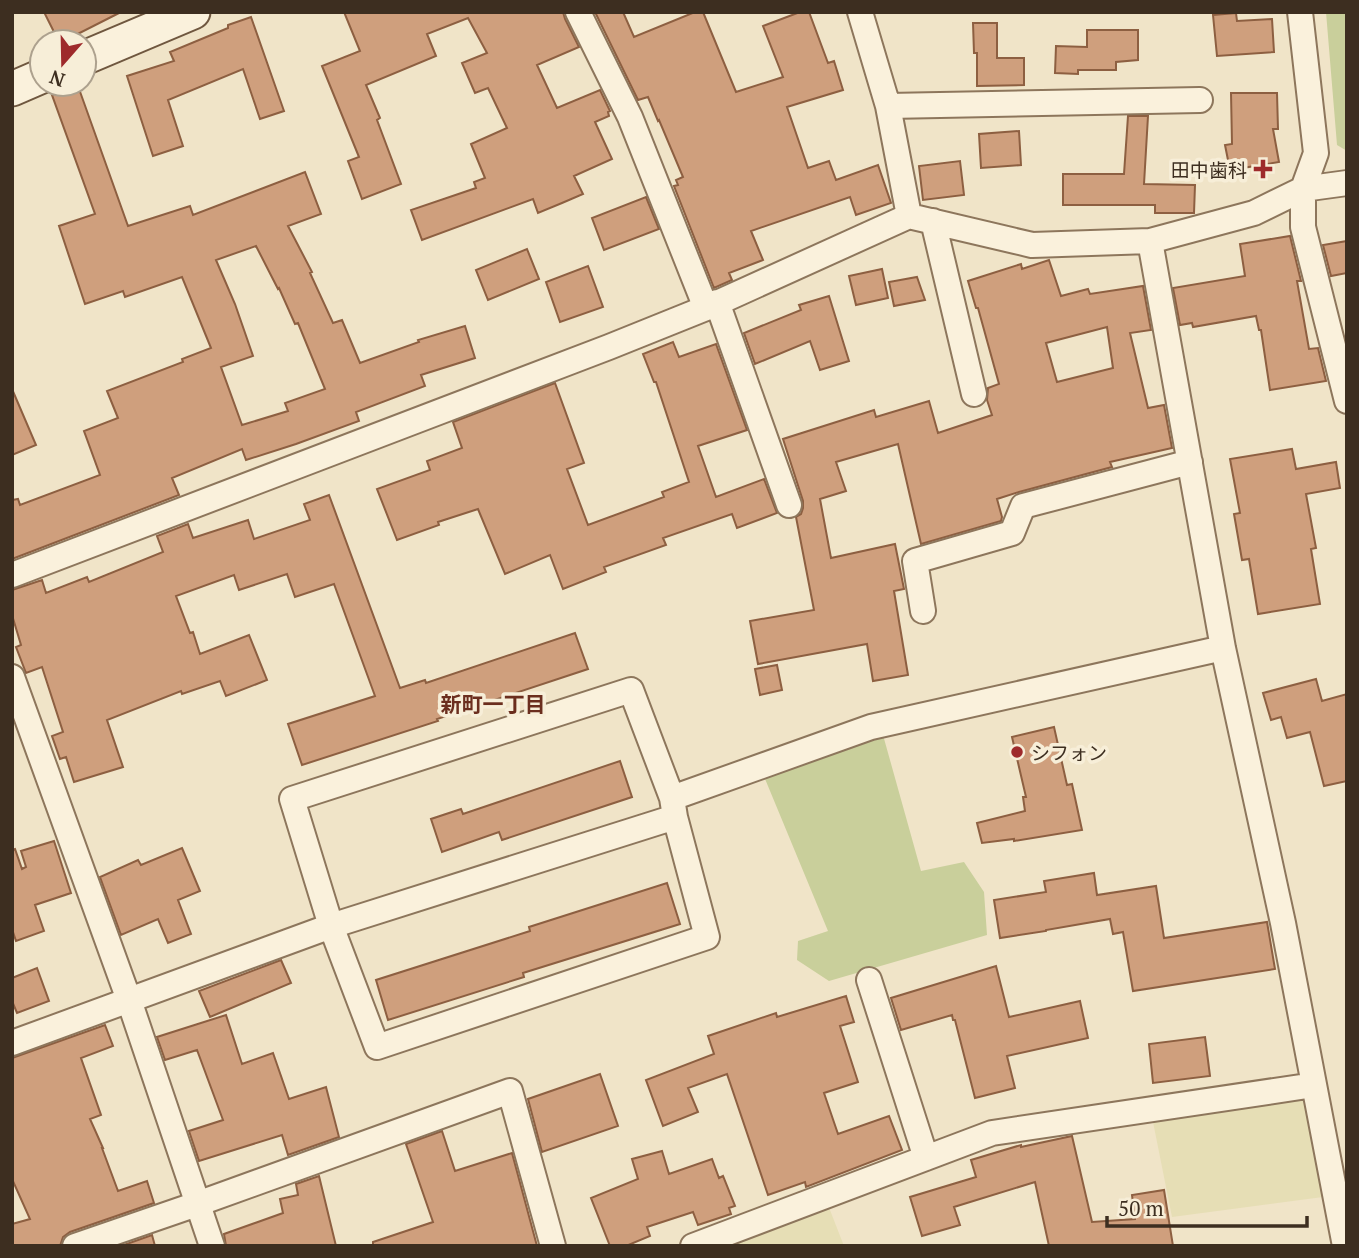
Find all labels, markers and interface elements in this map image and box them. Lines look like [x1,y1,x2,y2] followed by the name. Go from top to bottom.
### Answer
[28,28,98,98] north arrow
[45,65,68,94] text: N
[1171,157,1247,182] place label: 田中歯科
[1253,159,1273,179] marker: 田中歯科
[441,690,546,718] district label: 新町一丁目
[1031,740,1107,765] place label: シフォン
[1009,744,1025,760] marker: シフォン
[1107,1184,1306,1228] scale bar
[1118,1194,1164,1222] text: 50 m

